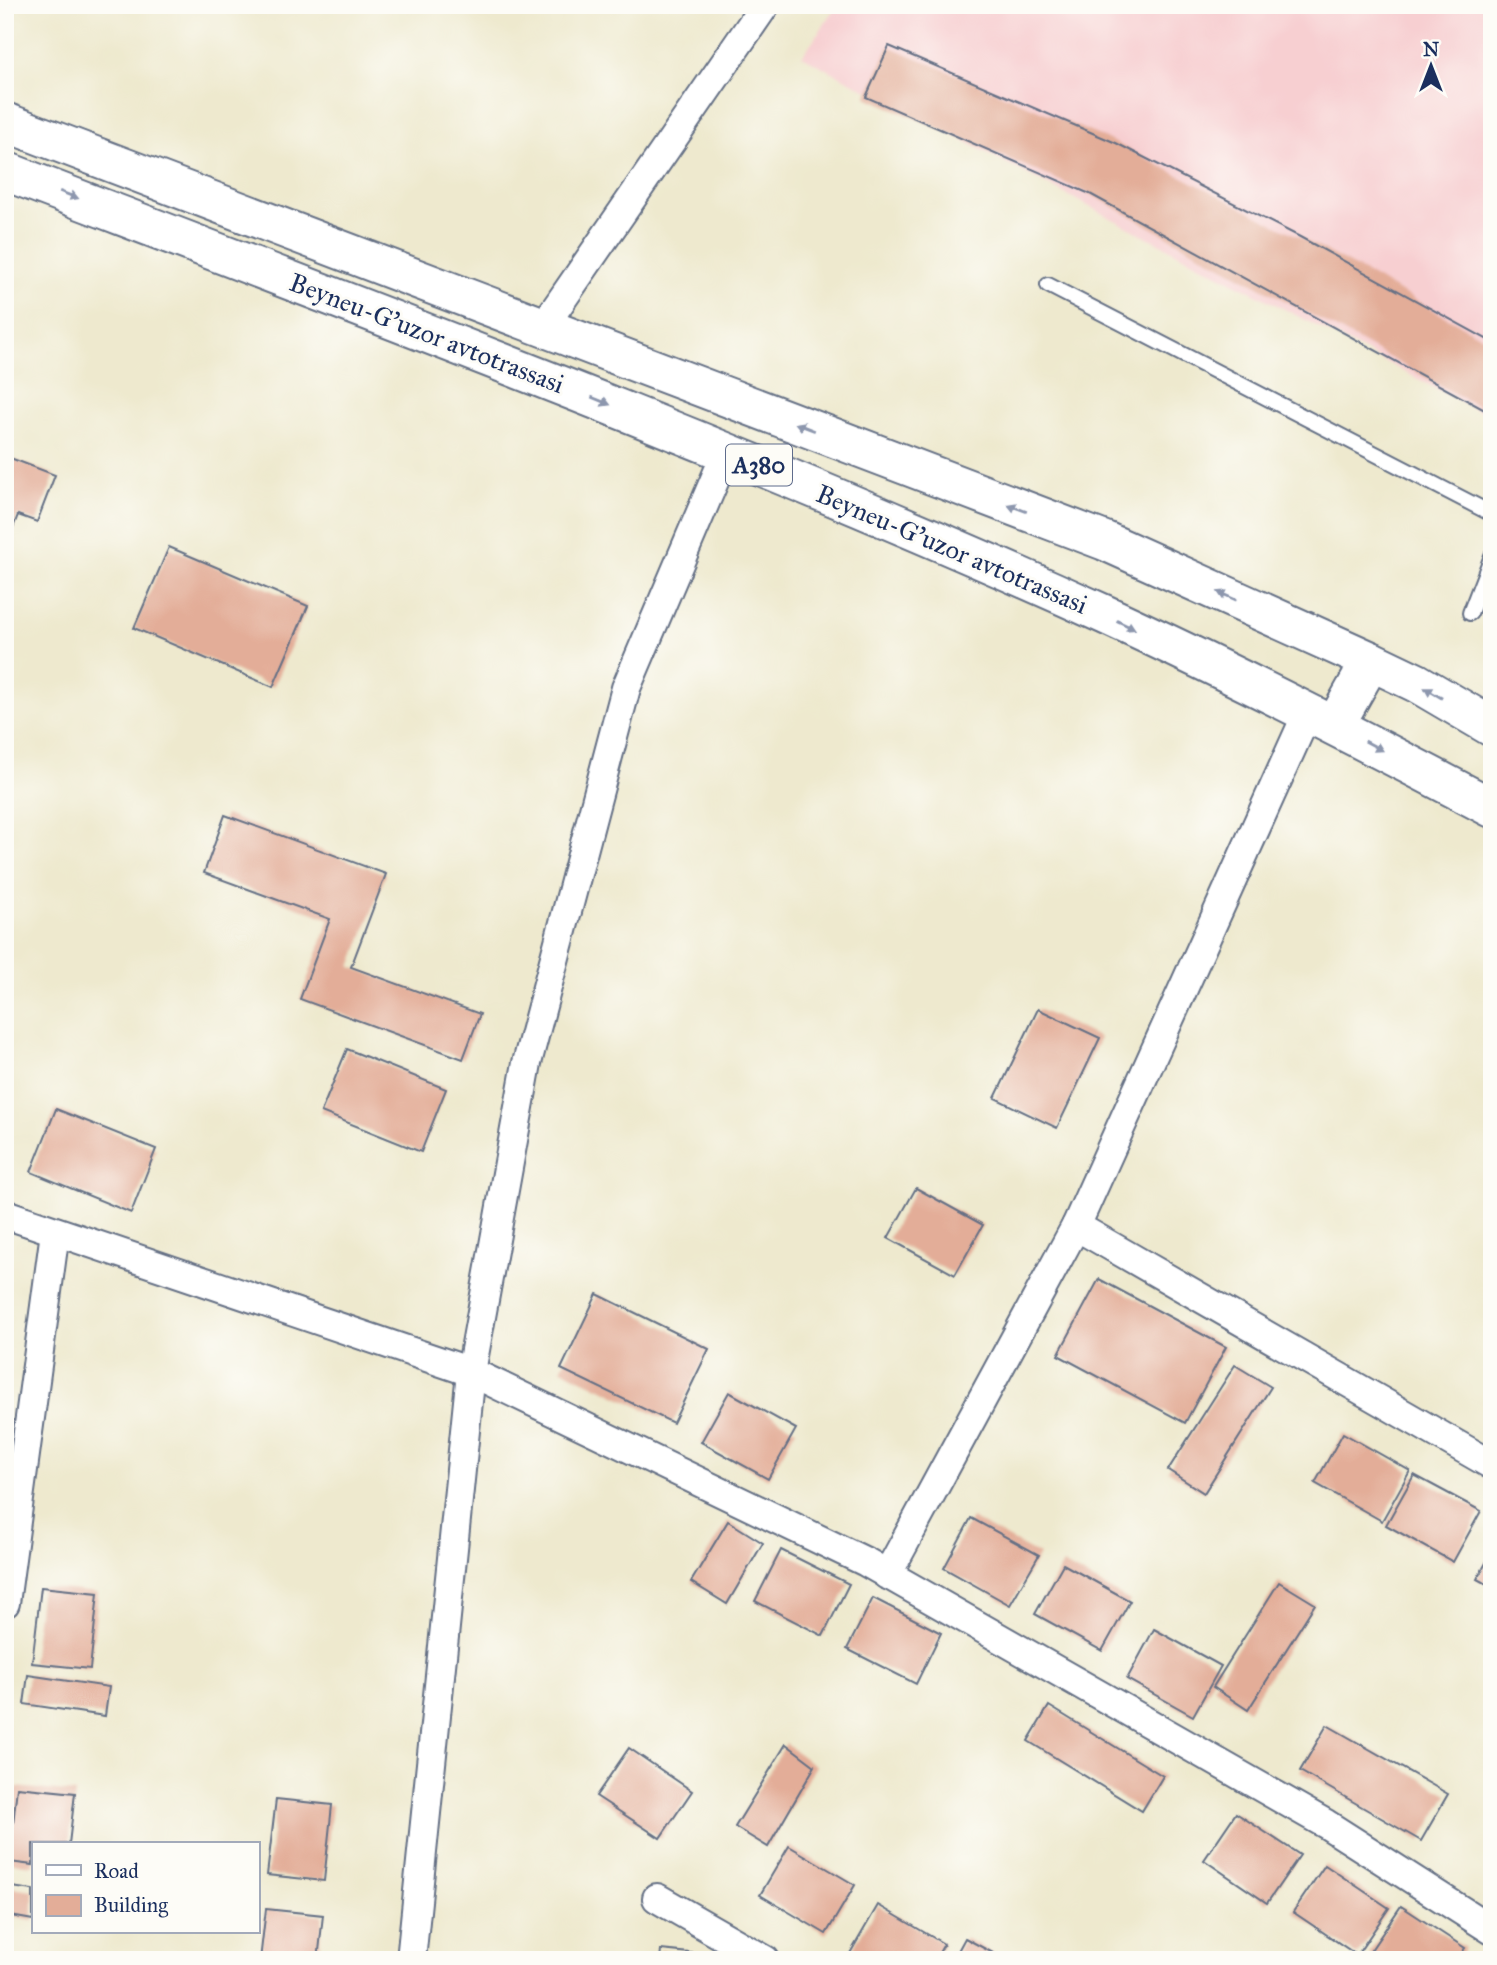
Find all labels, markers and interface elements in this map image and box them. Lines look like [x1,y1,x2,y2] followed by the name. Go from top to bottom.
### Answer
[1396,32,1466,102] north arrow
[1423,38,1439,61] text: N
[59,190,80,201] one-way arrow
[285,266,569,400] street label: Beyneu-G'uzor avtotrassasi
[591,395,612,406] one-way arrow
[794,421,815,432] one-way arrow
[726,444,792,486] road number: A380
[811,477,1093,621] street label: Beyneu-G'uzor avtotrassasi
[1007,502,1028,513] one-way arrow
[1217,590,1237,602] one-way arrow
[1116,619,1136,630] one-way arrow
[1423,686,1442,699] one-way arrow
[1365,740,1384,752] one-way arrow
[32,1842,259,1934] legend
[94,1858,139,1884] text: Road
[94,1892,168,1918] text: Building

